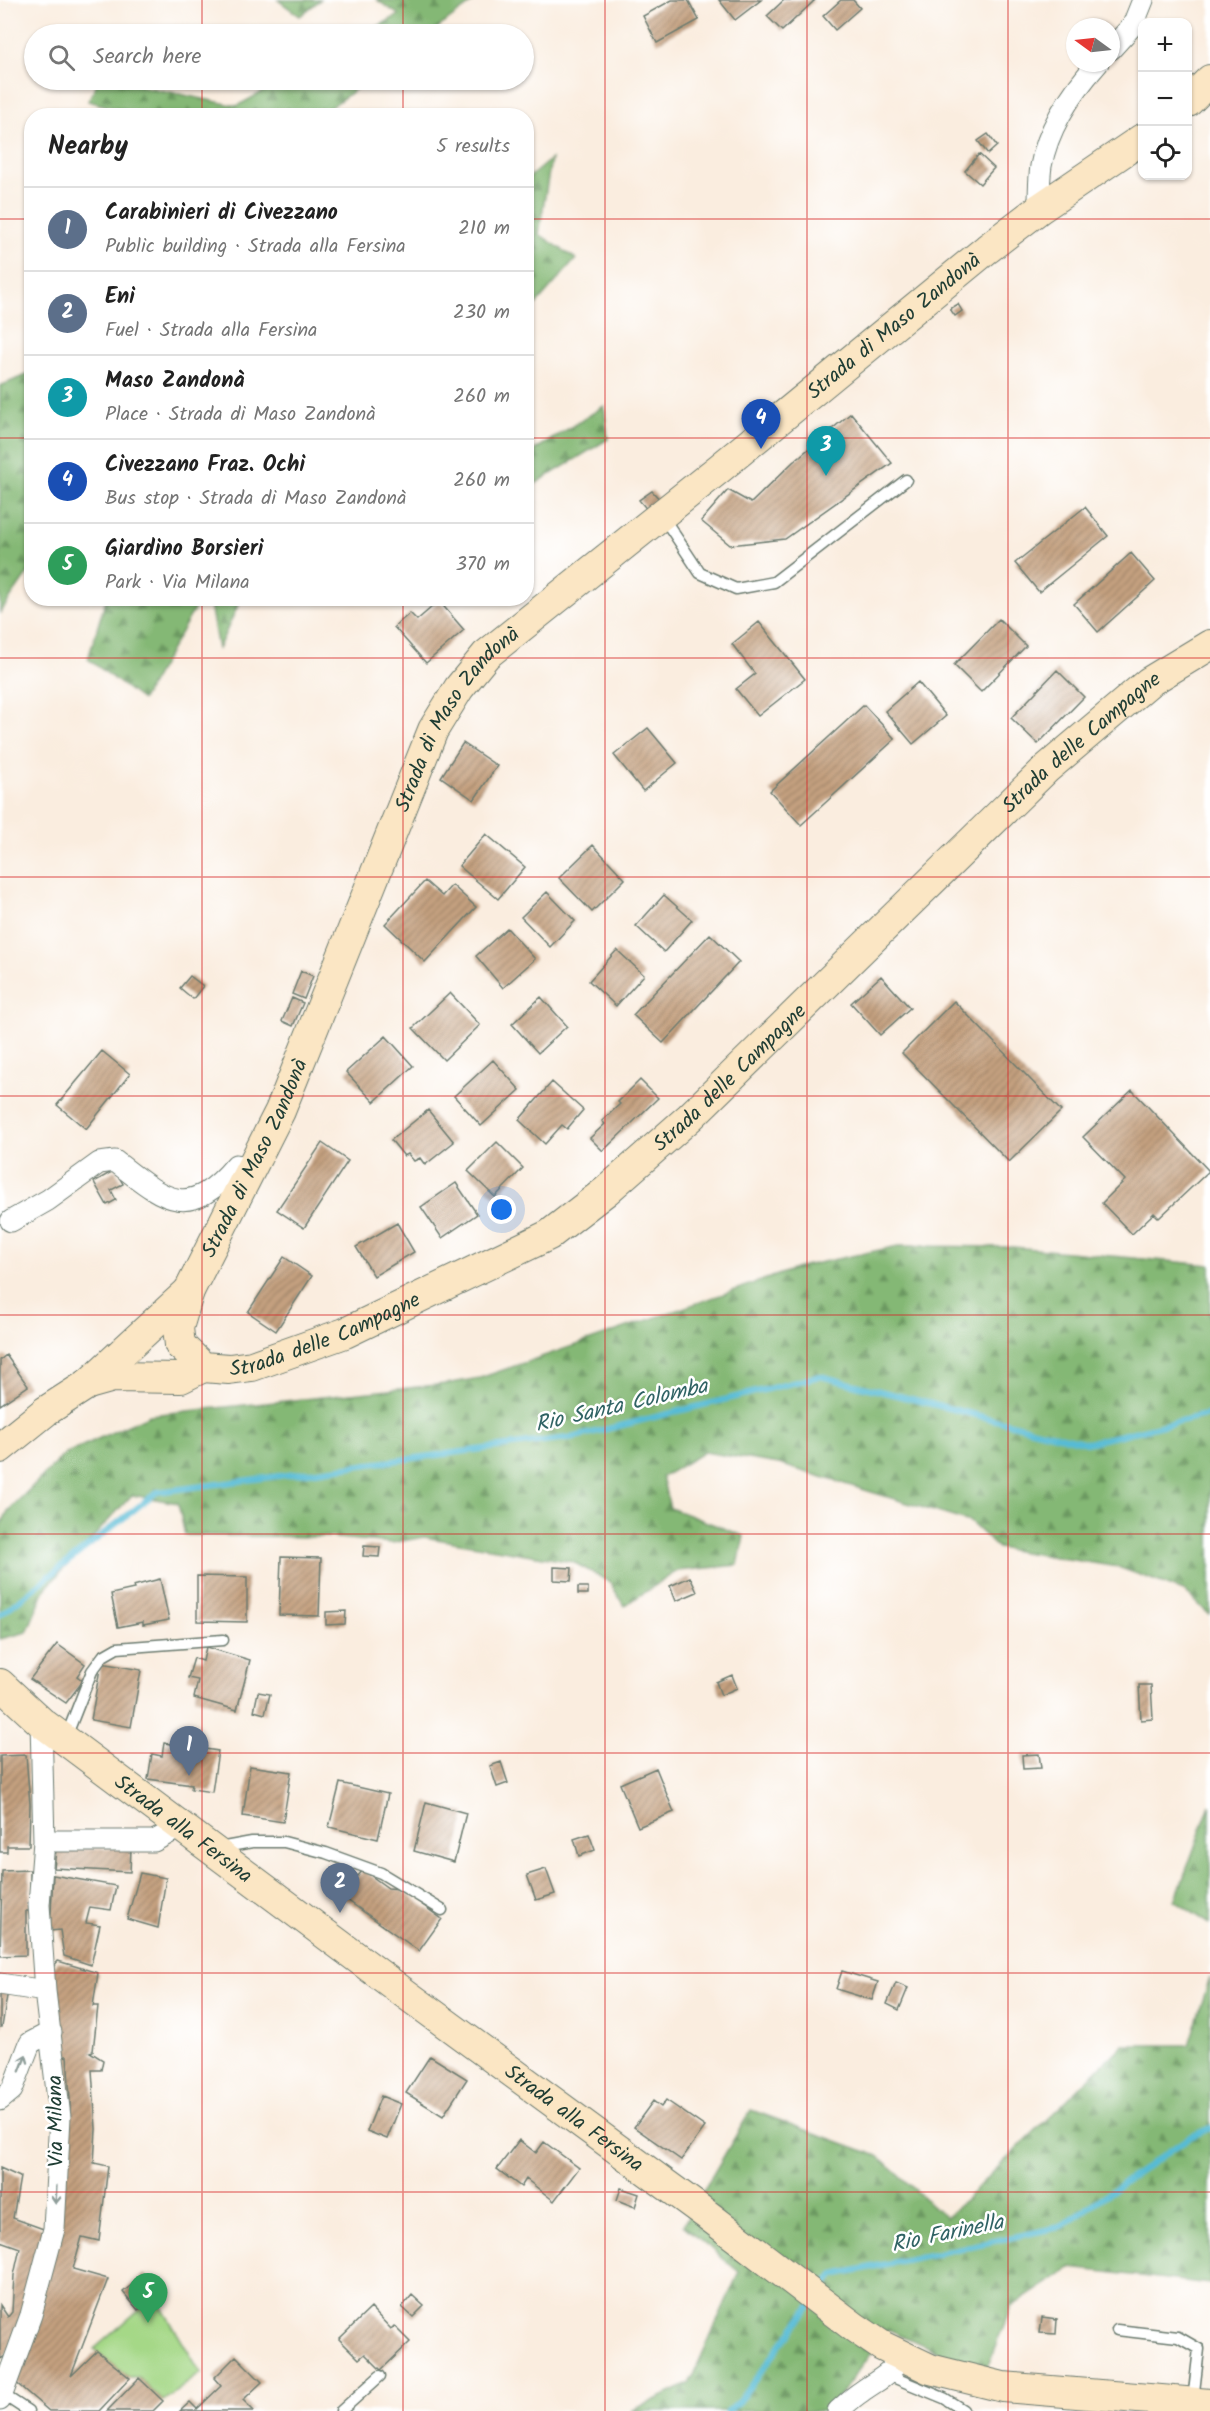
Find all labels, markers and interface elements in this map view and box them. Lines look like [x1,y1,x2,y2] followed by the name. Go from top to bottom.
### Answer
[1066,18,1120,72] north arrow
[1138,18,1192,180] map controls
[1138,18,1192,72] button: +
[24,24,534,90] search box
[93,40,201,75] text: Search here
[45,41,78,74] icon: search
[1138,72,1192,126] button: −
[48,126,128,168] text: Nearby
[1138,126,1192,180] button: locate
[436,131,510,163] text: 5 results
[105,196,338,231] text: Carabinieri di Civezzano
[64,213,71,245] text: 1
[458,213,510,245] text: 210 m
[105,231,406,263] text: Public building · Strada alla Fersina
[800,245,989,408] street label: Strada di Maso Zandonà
[105,280,135,315] text: Eni
[62,297,73,329] text: 2
[453,297,510,329] text: 230 m
[105,315,317,347] text: Fuel · Strada alla Fersina
[105,364,245,399] text: Maso Zandonà
[62,381,73,413] text: 3
[453,381,510,413] text: 260 m
[105,399,376,431] text: Place · Strada di Maso Zandonà
[742,400,780,449] pin: 4
[806,426,846,476] pin: 3
[105,448,305,483] text: Civezzano Fraz. Ochi
[62,465,73,497] text: 4
[453,465,510,497] text: 260 m
[105,483,406,515] text: Bus stop · Strada di Maso Zandonà
[105,532,263,567] text: Giardino Borsieri
[62,549,73,581] text: 5
[455,549,510,581] text: 370 m
[105,567,250,599] text: Park · Via Milana
[387,619,527,817] street label: Strada di Maso Zandonà
[995,663,1168,822] street label: Strada delle Campagne
[646,996,815,1161] street label: Strada delle Campagne
[193,1054,317,1264] street label: Strada di Maso Zandonà
[487,1195,516,1224] your location
[228,1284,427,1387] street label: Strada delle Campagne
[532,1369,713,1443] water label: Rio Santa Colomba
[170,1726,208,1776] pin: 1
[107,1767,259,1892] street label: Strada alla Fersina
[320,1864,360,1913] pin: 2
[18,2055,29,2073] one-way arrow
[497,2057,650,2181] street label: Strada alla Fersina
[39,2075,74,2167] street label: Via Milana
[50,2185,61,2205] one-way arrow
[888,2205,1009,2263] water label: Rio Farinella
[128,2274,168,2323] pin: 5

